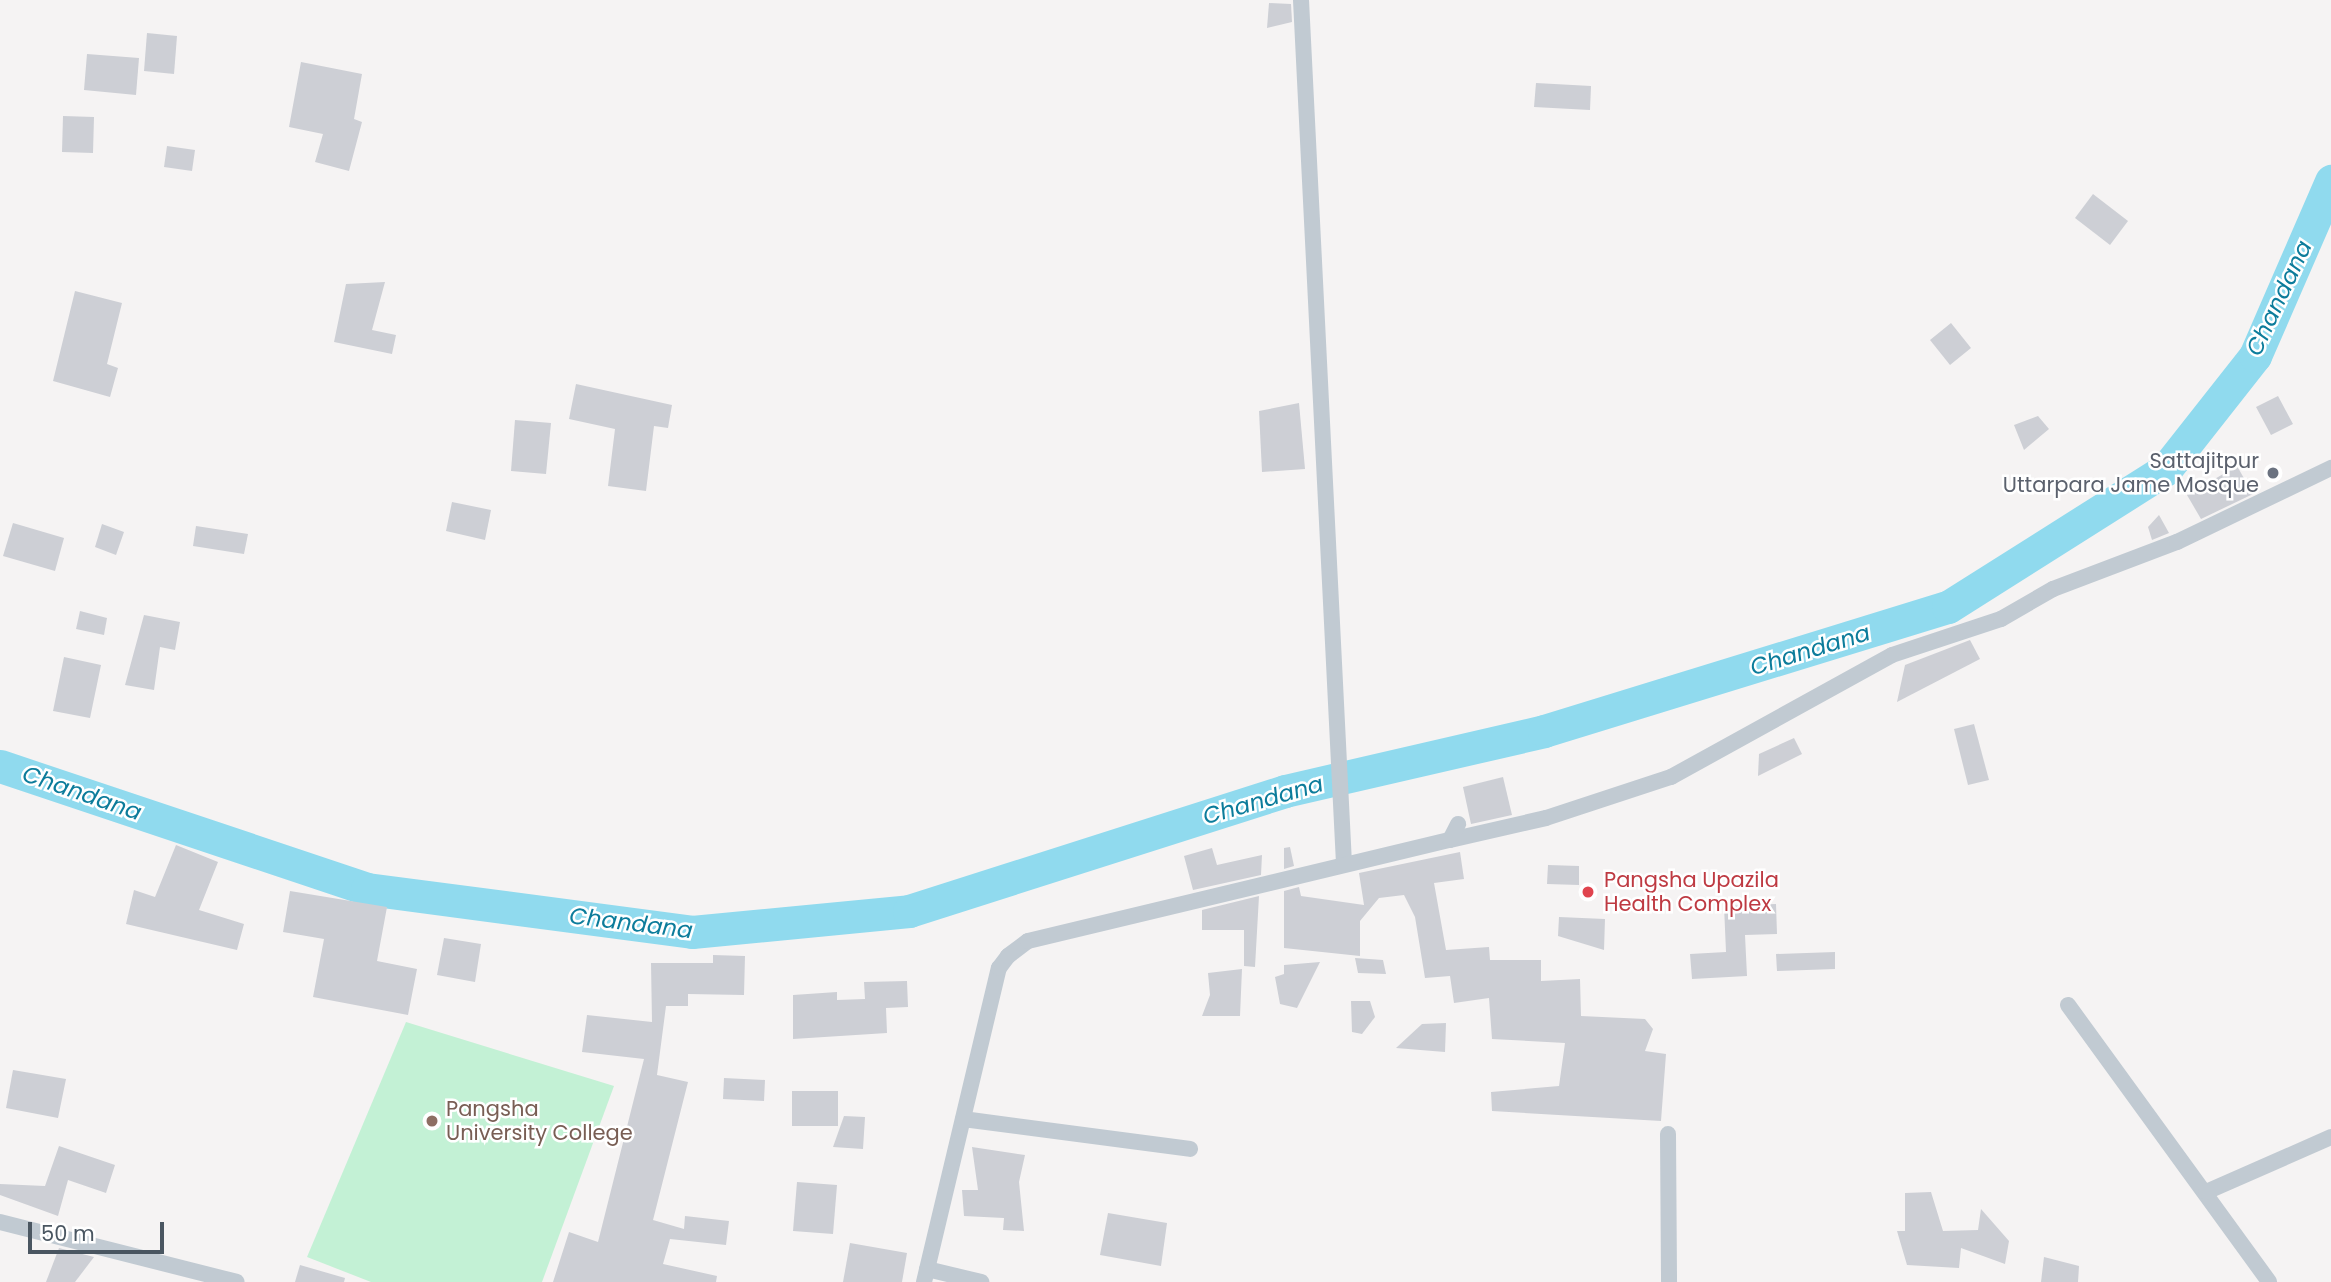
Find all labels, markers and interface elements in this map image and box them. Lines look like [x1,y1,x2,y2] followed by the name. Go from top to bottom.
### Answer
[2240,236,2318,360] water label: Chandana
[2003,448,2259,498] place label: Sattajitpur Uttarpara Jame Mosque
[2265,465,2281,481] marker: Sattajitpur Uttarpara Jame Mosque
[1747,619,1873,681] water label: Chandana
[19,760,145,826] water label: Chandana
[1200,770,1326,830] water label: Chandana
[1604,867,1779,917] place label: Pangsha Upazila Health Complex
[1578,882,1598,902] marker: Pangsha Upazila Health Complex
[568,902,694,944] water label: Chandana
[446,1096,633,1146] place label: Pangsha University College
[424,1113,440,1129] marker: Pangsha University College
[32,1208,168,1252] scale bar
[41,1219,95,1248] text: 50 m

